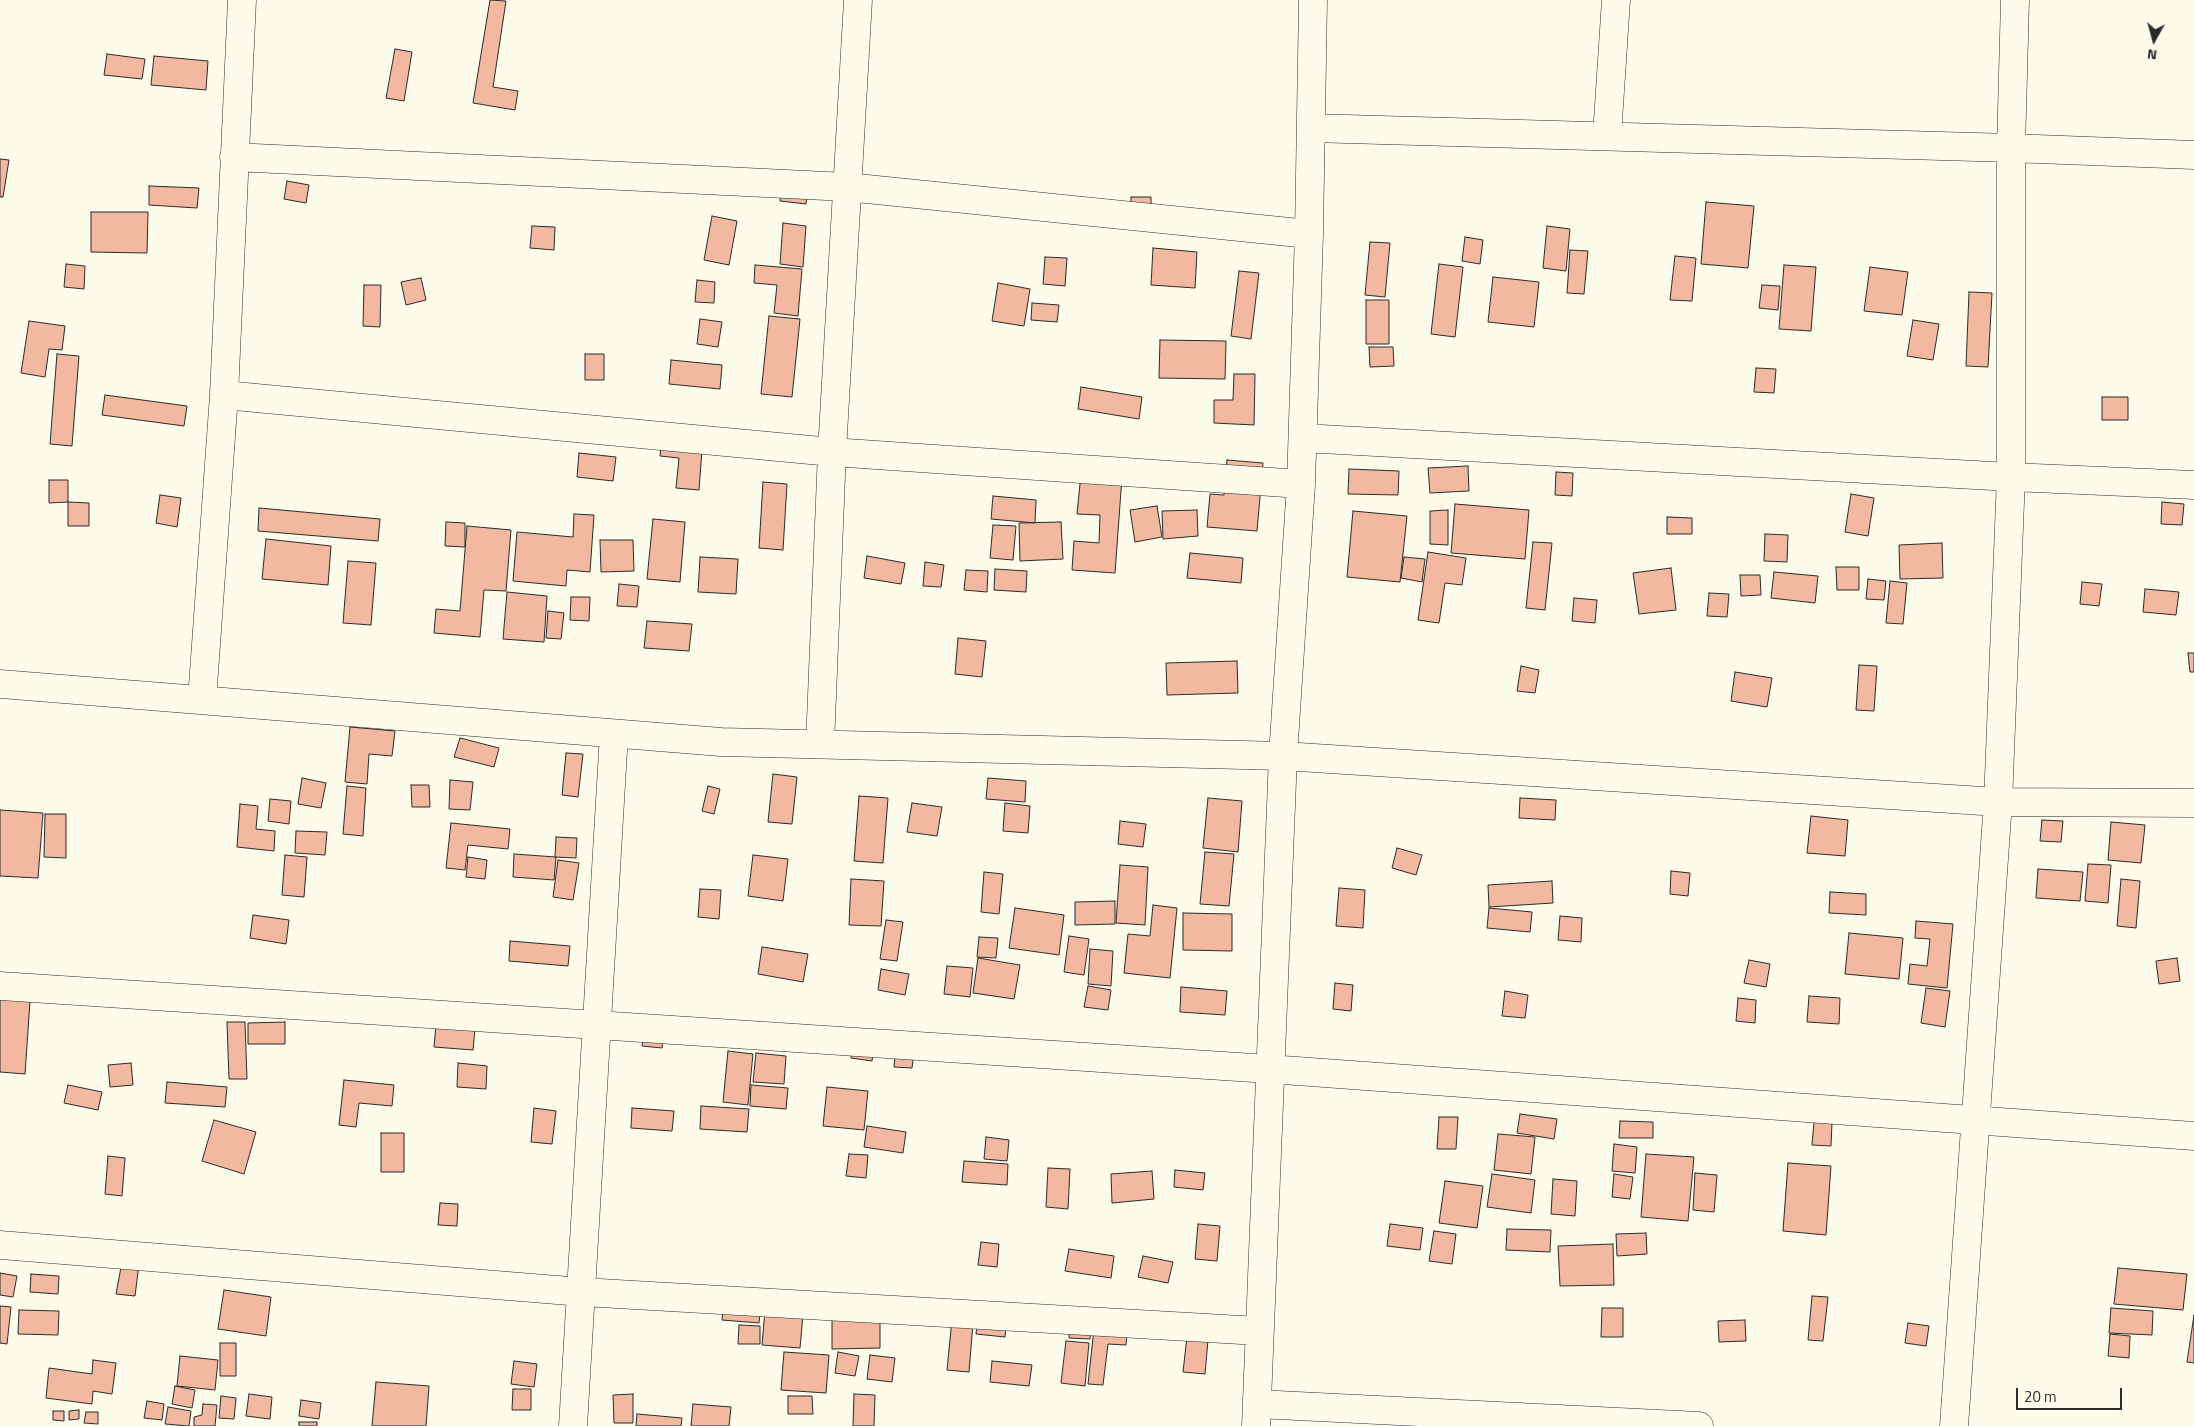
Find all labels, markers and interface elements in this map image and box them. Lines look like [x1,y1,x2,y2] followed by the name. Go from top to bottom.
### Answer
[2129,15,2179,65] north arrow
[2146,44,2158,66] text: N
[2019,1378,2125,1410] scale bar
[2024,1385,2057,1408] text: 20 m

